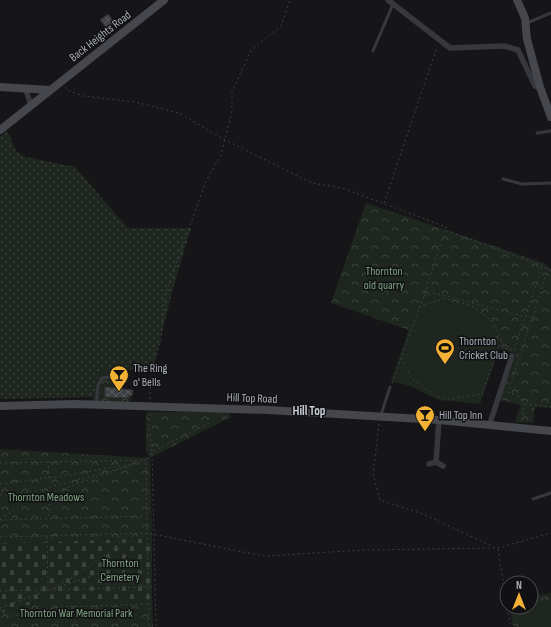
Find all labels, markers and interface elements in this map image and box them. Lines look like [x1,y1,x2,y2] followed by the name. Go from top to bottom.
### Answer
[66,8,134,65] street label: Back Heights Road
[364,264,405,293] park label: Thornton old quarry
[459,334,508,363] place label: Thornton Cricket Club
[434,337,456,365] sports icon: Thornton Cricket Club
[133,361,168,390] place label: The Ring o' Bells
[108,364,130,392] bar icon: The Ring o' Bells
[226,390,278,407] street label: Hill Top Road
[292,403,326,419] district label: Hill Top
[414,404,436,432] bar icon: Hill Top Inn
[439,408,482,423] place label: Hill Top Inn
[8,490,84,505] park label: Thornton Meadows
[100,556,140,585] park label: Thornton Cemetery
[499,575,539,615] north arrow
[516,579,522,592] text: N
[19,606,133,621] park label: Thornton War Memorial Park

